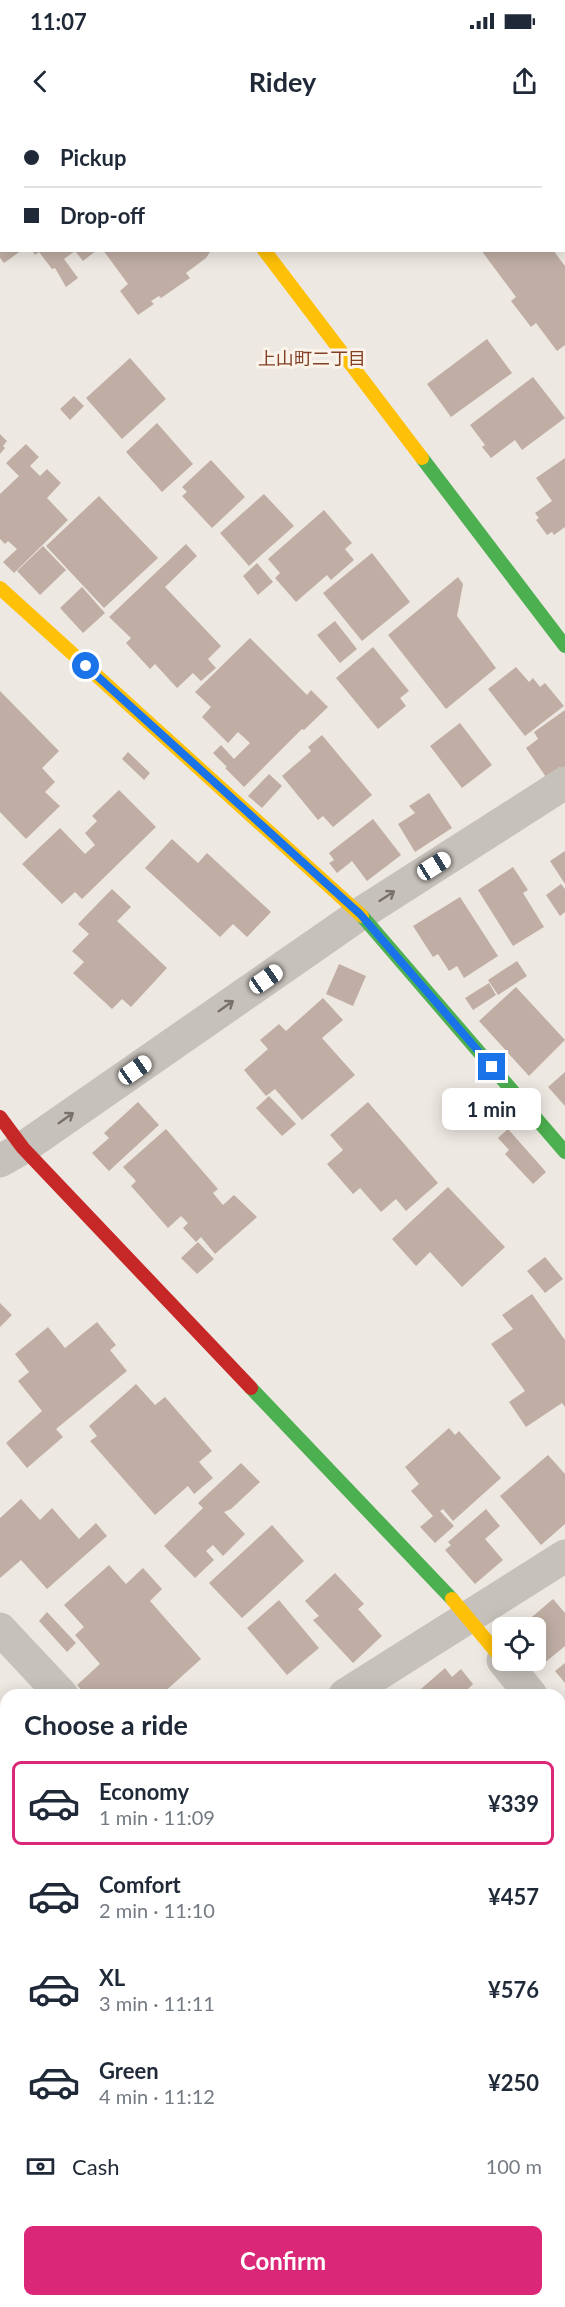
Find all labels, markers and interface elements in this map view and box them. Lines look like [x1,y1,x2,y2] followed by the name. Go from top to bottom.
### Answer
[30,8,87,35] text: 11:07
[24,65,57,98] icon: back
[249,65,316,98] text: Ridey
[508,65,541,98] icon: share
[60,144,126,171] text: Pickup
[60,202,145,229] text: Drop-off
[258,347,366,369] district label: 上山町二丁目
[72,652,99,679] route start
[414,849,454,883] car
[378,890,395,902] one-way arrow
[246,961,286,997] car
[218,1000,234,1012] one-way arrow
[115,1052,155,1088] car
[478,1053,505,1080] route end
[442,1088,542,1130] callout: 1 min
[467,1097,516,1121] text: 1 min
[58,1112,74,1124] one-way arrow
[492,1617,546,1671] map controls
[492,1617,546,1671] button: locate
[24,1708,188,1741] text: Choose a ride
[27,1776,81,1830] icon: car
[99,1778,189,1805] text: Economy
[488,1790,539,1817] text: ¥339
[99,1805,215,1829] text: 1 min · 11:09
[27,1869,81,1923] icon: car
[99,1871,181,1898] text: Comfort
[488,1883,539,1910] text: ¥457
[99,1898,215,1922] text: 2 min · 11:10
[27,1962,81,2016] icon: car
[99,1964,125,1991] text: XL
[488,1976,539,2003] text: ¥576
[99,1991,215,2015] text: 3 min · 11:11
[27,2055,81,2109] icon: car
[99,2057,159,2084] text: Green
[488,2069,539,2096] text: ¥250
[99,2084,215,2108] text: 4 min · 11:12
[24,2150,57,2183] icon: cash
[72,2153,119,2180] text: Cash
[486,2154,542,2178] text: 100 m
[24,2226,542,2295] button: Confirm

